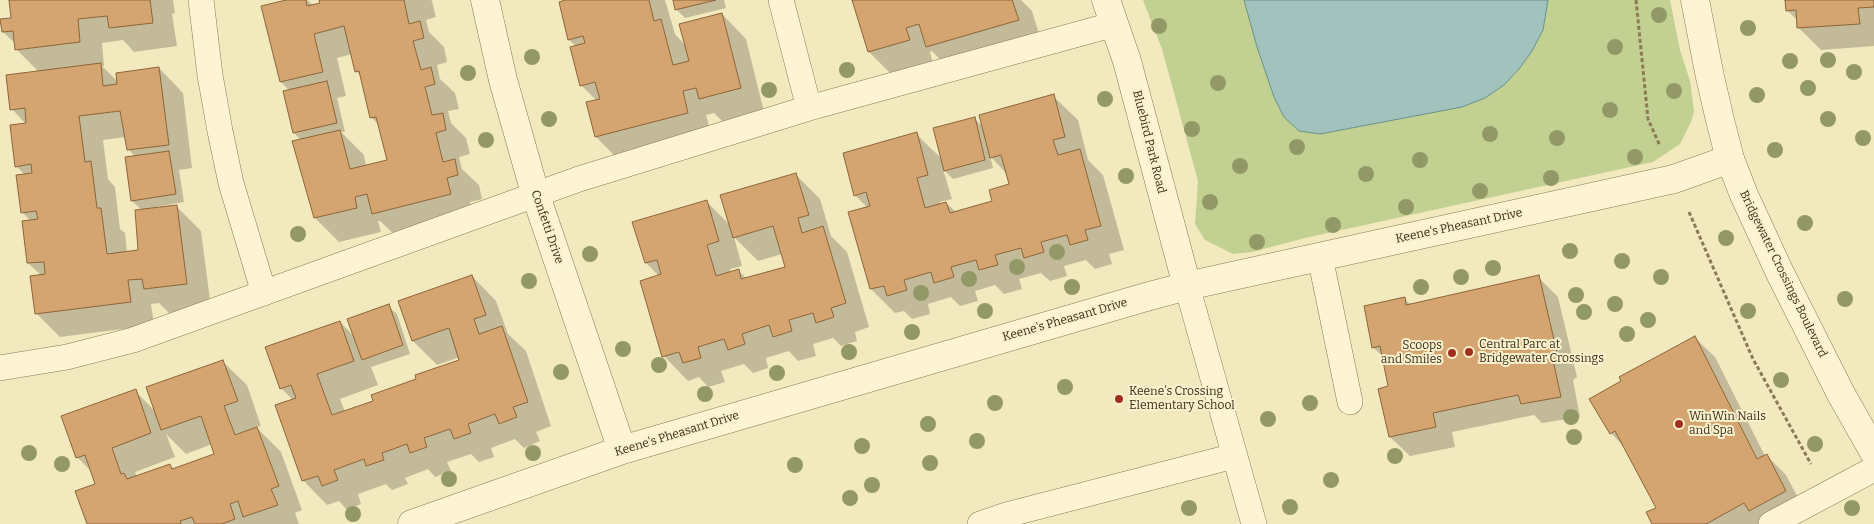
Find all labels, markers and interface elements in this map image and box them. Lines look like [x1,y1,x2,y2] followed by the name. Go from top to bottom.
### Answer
[1129,89,1169,195] street label: Bluebird Park Road
[528,188,566,266] street label: Confetti Drive
[1736,188,1830,360] street label: Bridgewater Crossings Boulevard
[1394,206,1524,246] street label: Keene's Pheasant Drive
[1001,295,1129,345] street label: Keene's Pheasant Drive
[1479,338,1604,366] place label: Central Parc at Bridgewater Crossings
[1381,339,1442,367] place label: Scoops and Smiles
[1463,346,1475,358] marker: Central Parc at Bridgewater Crossings
[1446,347,1458,359] marker: Scoops and Smiles
[1129,385,1235,413] place label: Keene's Crossing Elementary School
[1113,393,1125,405] marker: Keene's Crossing Elementary School
[613,408,741,460] street label: Keene's Pheasant Drive
[1689,410,1766,438] place label: WinWin Nails and Spa
[1673,418,1685,430] marker: WinWin Nails and Spa

